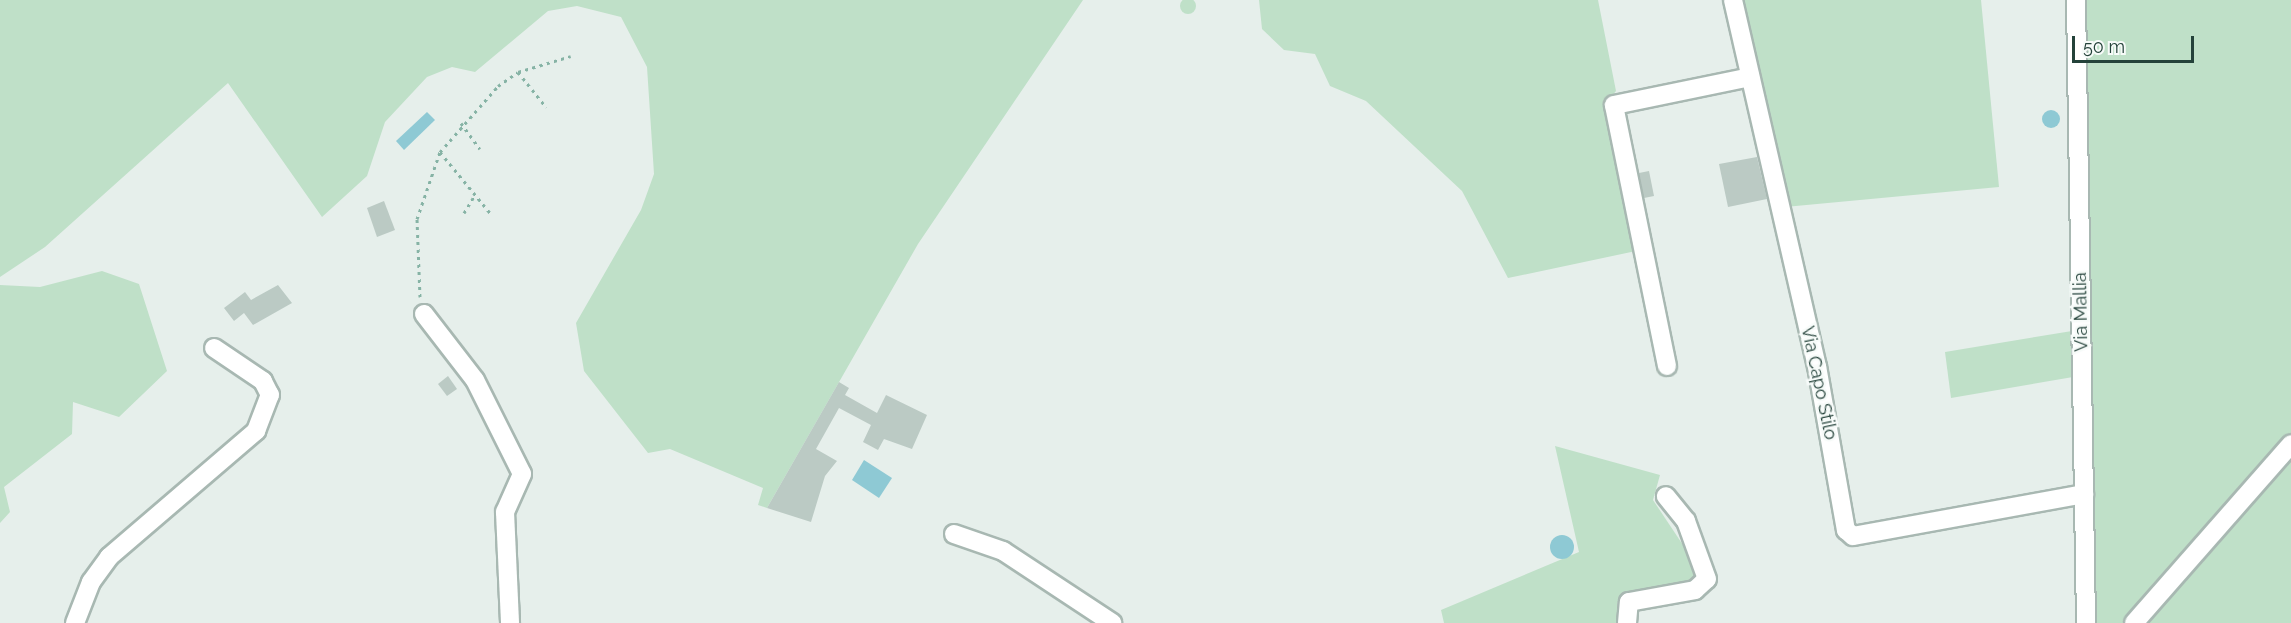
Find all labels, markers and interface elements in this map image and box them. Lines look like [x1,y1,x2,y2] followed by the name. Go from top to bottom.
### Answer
[2075,24,2196,62] scale bar
[2083,36,2125,57] text: 50 m
[2070,272,2092,352] street label: Via Mallia
[1796,324,1842,442] street label: Via Capo Stilo

